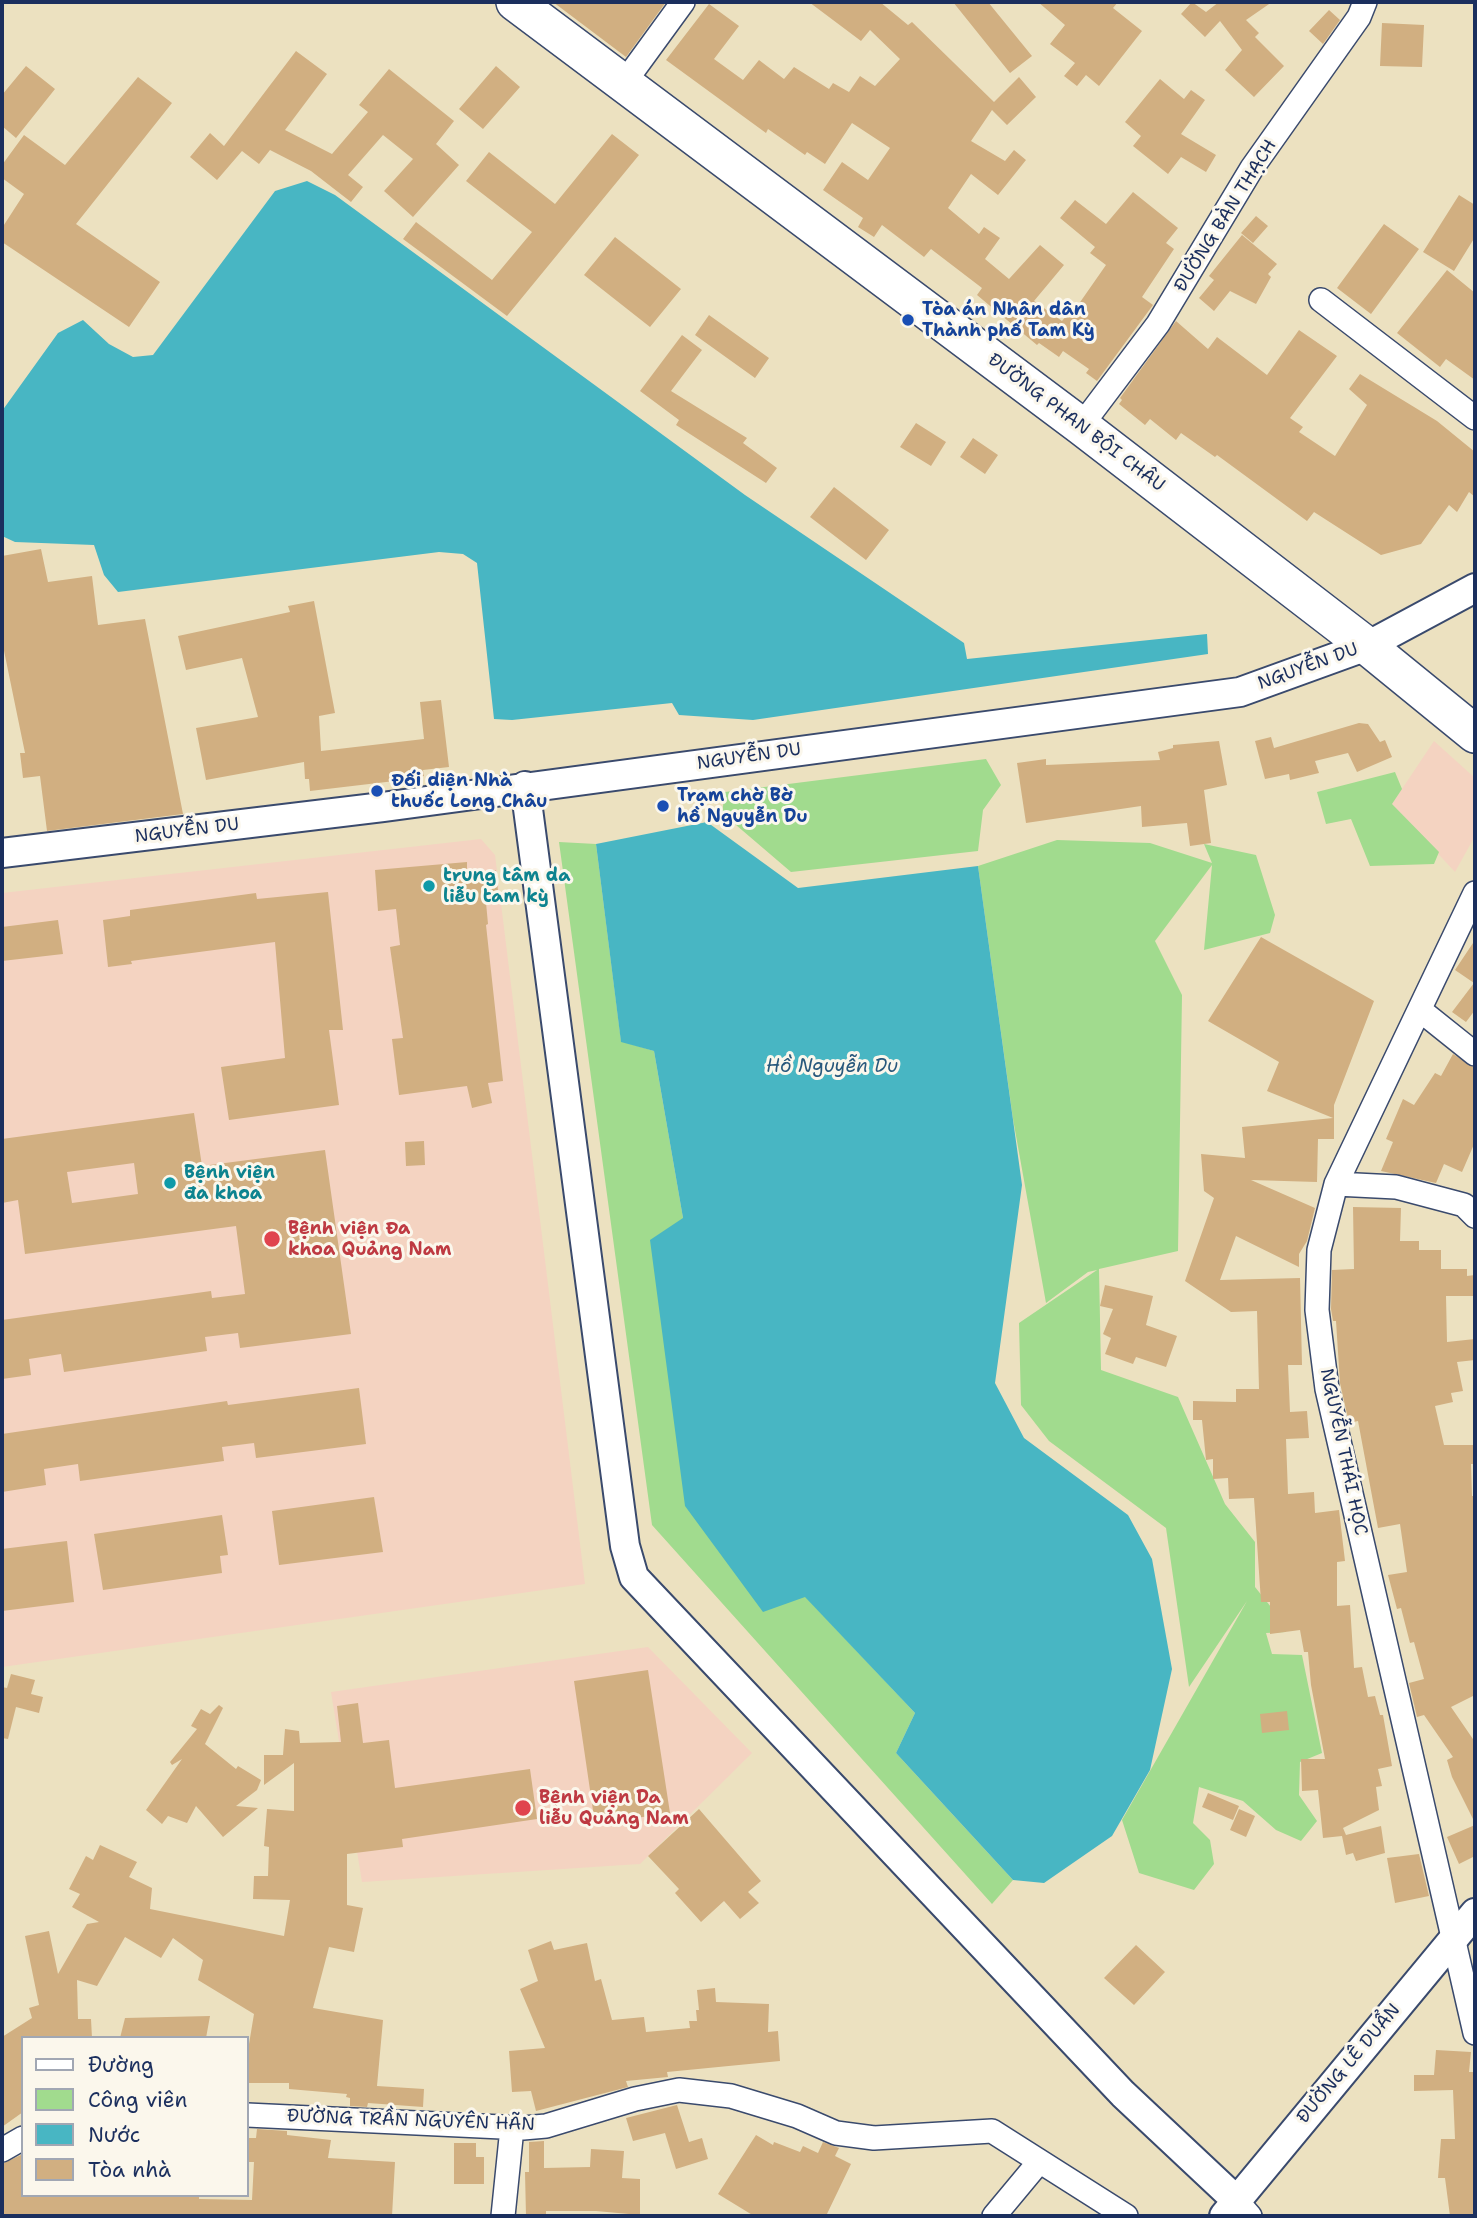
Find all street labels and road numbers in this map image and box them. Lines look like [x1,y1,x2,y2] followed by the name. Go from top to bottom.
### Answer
[1170,136,1282,296] street label: ĐƯỜNG BÀN THẠCH
[983,349,1169,497] street label: ĐƯỜNG PHAN BỘI CHÂU
[1255,639,1361,695] street label: NGUYỄN DU
[696,739,802,775] street label: NGUYỄN DU
[134,814,240,848] street label: NGUYỄN DU
[1315,1367,1371,1537] street label: NGUYỄN THÁI HỌC
[1293,2000,1405,2128] street label: ĐƯỜNG LÊ DUẨN
[287,2106,535,2136] street label: ĐƯỜNG TRẦN NGUYÊN HÃN

